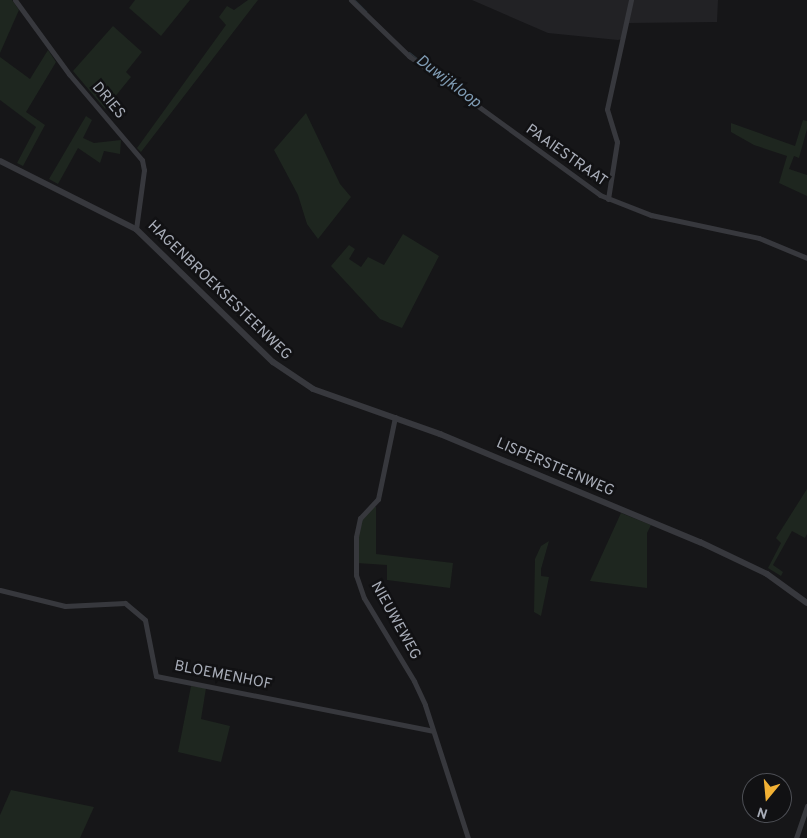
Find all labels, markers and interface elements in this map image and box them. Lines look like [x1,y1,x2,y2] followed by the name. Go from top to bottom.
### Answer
[412,51,484,113] water label: Duwijkloop
[88,79,128,123] street label: DRIES
[522,121,610,191] street label: PAAIESTRAAT
[143,217,295,365] street label: HAGENBROEKSESTEENWEG
[493,435,617,501] street label: LISPERSTEENWEG
[366,579,424,663] street label: NIEUWEWEG
[173,658,273,694] street label: BLOEMENHOF
[742,773,792,823] north arrow
[755,802,770,821] text: N

